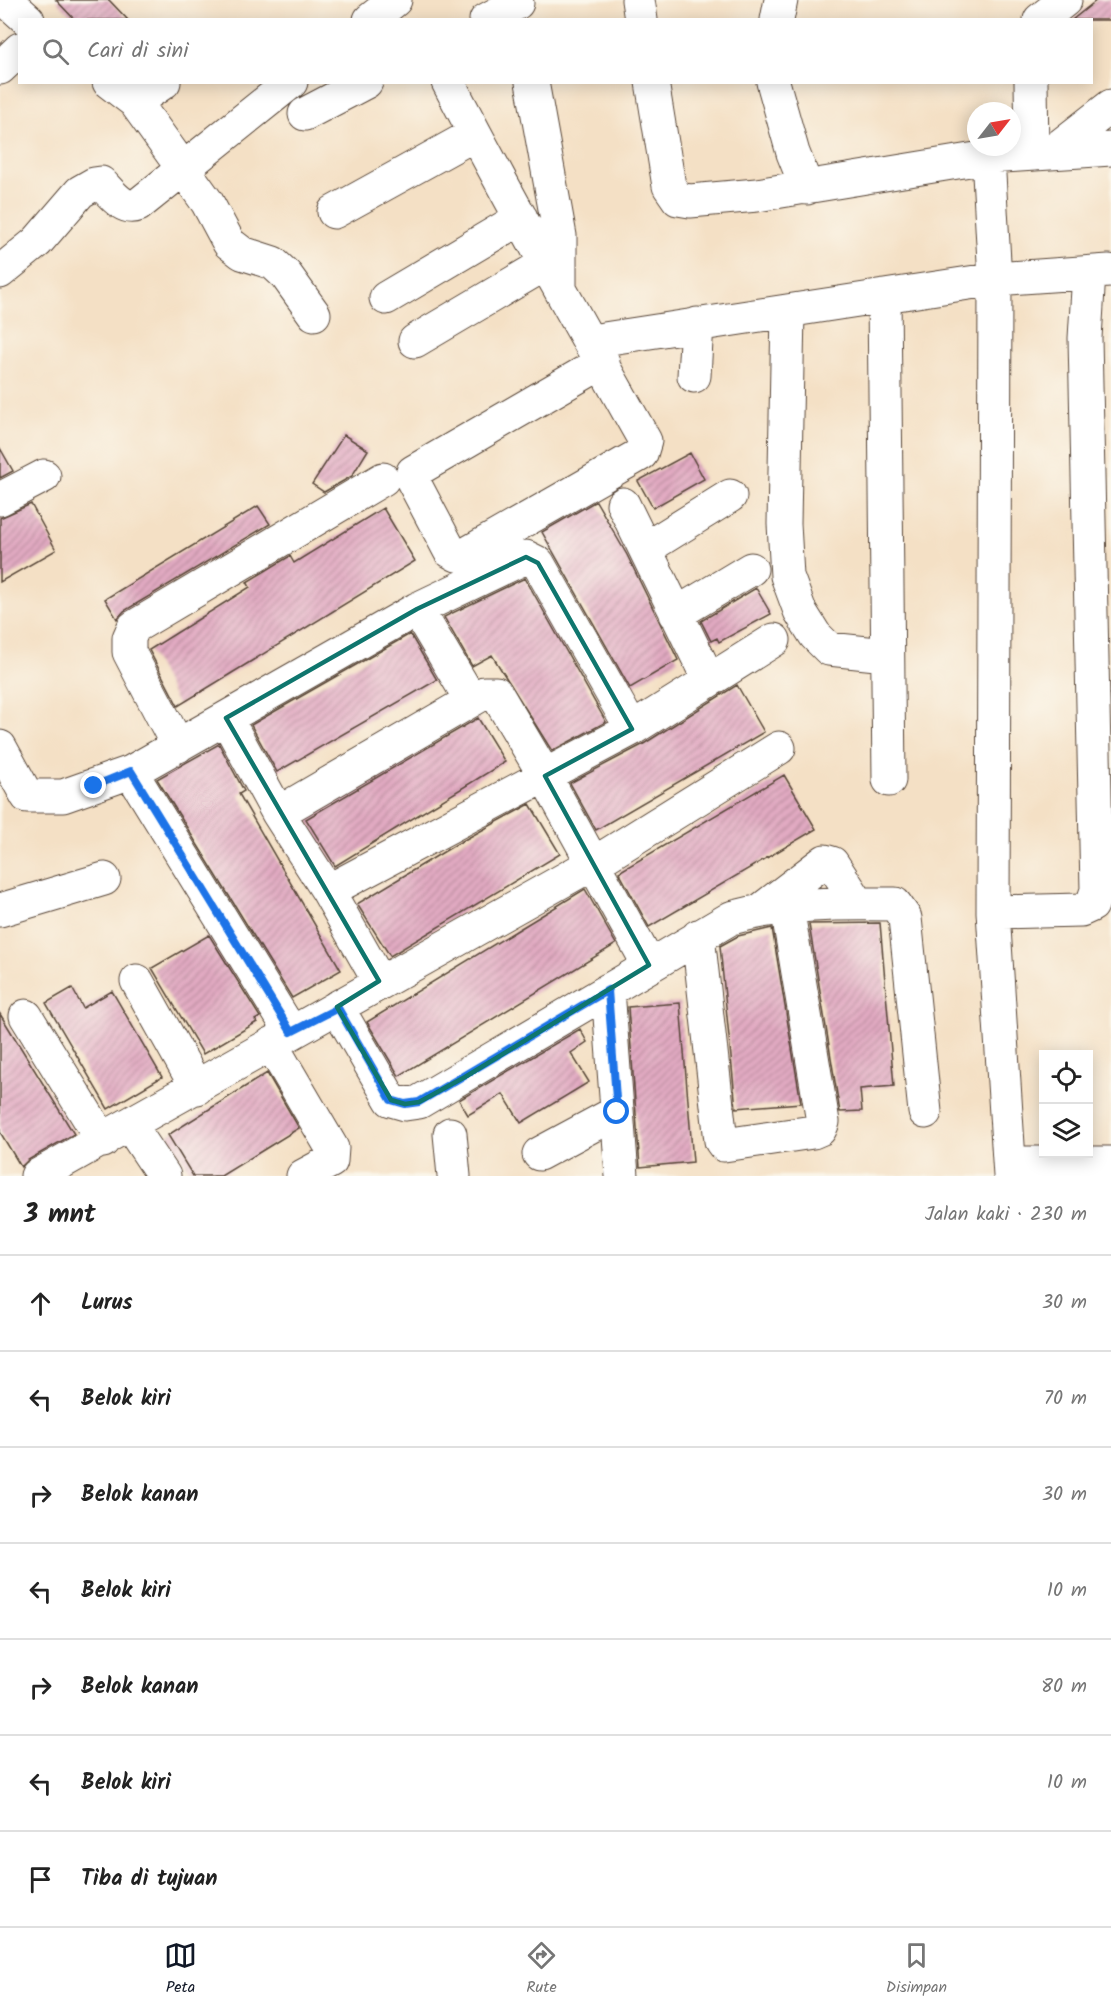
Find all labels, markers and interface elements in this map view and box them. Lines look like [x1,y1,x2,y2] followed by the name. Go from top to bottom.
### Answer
[18,18,1093,84] search box
[87,34,188,69] text: Cari di sini
[39,35,72,68] icon: search
[967,102,1021,156] north arrow
[80,772,106,798] route end
[1039,1050,1093,1158] map controls
[1039,1050,1093,1104] button: locate
[603,1098,629,1124] route start
[1039,1104,1093,1158] button: layers
[24,1194,96,1236] text: 3 mnt
[925,1199,1087,1231] text: Jalan kaki · 230 m
[81,1286,133,1321] text: Lurus
[24,1287,57,1320] icon: ahead
[1042,1287,1087,1319] text: 30 m
[81,1382,171,1417] text: Belok kiri
[24,1383,57,1416] icon: left
[1044,1383,1087,1415] text: 70 m
[81,1478,198,1513] text: Belok kanan
[24,1479,57,1512] icon: right
[1042,1479,1087,1511] text: 30 m
[81,1574,171,1609] text: Belok kiri
[24,1575,57,1608] icon: left
[1047,1575,1087,1607] text: 10 m
[81,1670,198,1705] text: Belok kanan
[24,1671,57,1704] icon: right
[1041,1671,1087,1703] text: 80 m
[81,1766,171,1801] text: Belok kiri
[24,1767,57,1800] icon: left
[1047,1767,1087,1799] text: 10 m
[81,1862,217,1897] text: Tiba di tujuan
[24,1863,57,1896] icon: arrive
[164,1939,197,2000] tab: Peta
[525,1939,558,2000] tab: Rute
[886,1939,947,2000] tab: Disimpan

